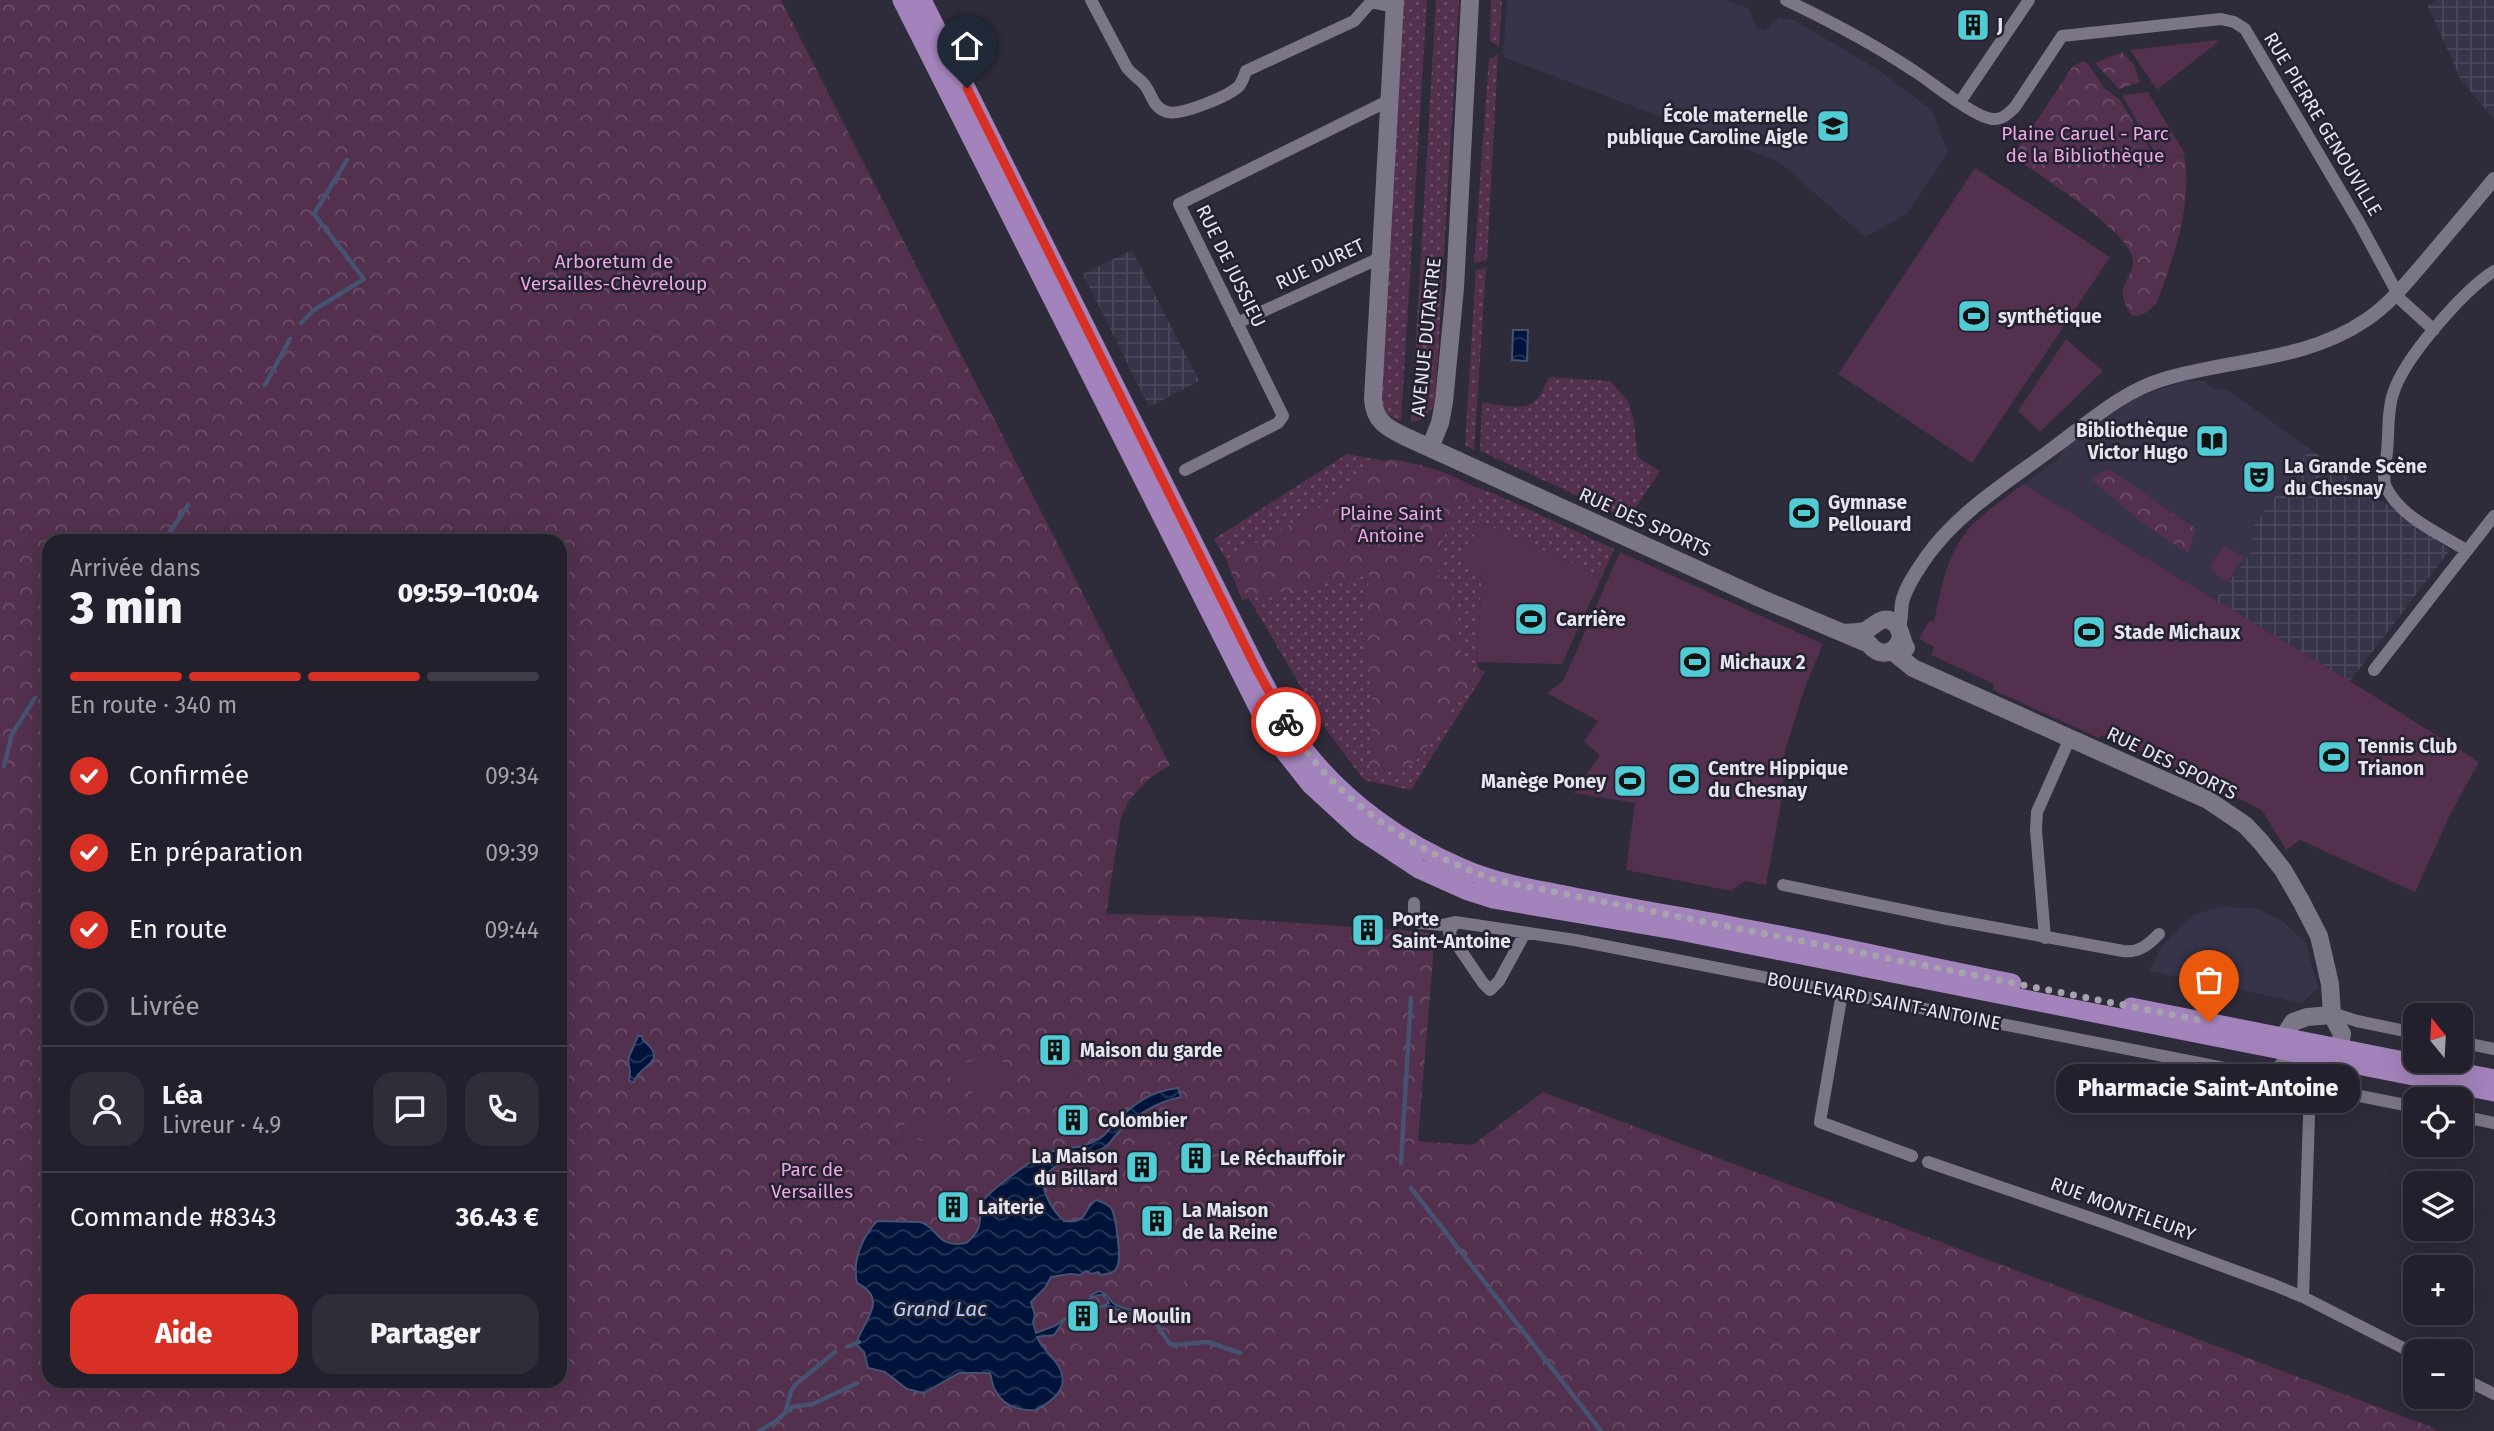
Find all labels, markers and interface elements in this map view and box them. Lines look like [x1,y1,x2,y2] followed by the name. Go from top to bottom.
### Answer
[1954,6,1992,44] building icon: J
[1996,14,2003,37] place label: J
[937,16,997,88] pin
[948,27,986,65] icon: home
[2259,28,2387,220] street label: RUE PIERRE GENOUVILLE
[1607,102,1808,149] place label: École maternelle publique Caroline Aigle
[1814,107,1852,145] school or university icon: École maternelle publique Caroline Aigle
[2001,122,2169,167] park label: Plaine Caruel - Parc de la Bibliothèque
[1191,201,1271,331] street label: RUE DE JUSSIEU
[1272,233,1368,295] street label: RUE DURET
[521,250,707,295] park label: Arboretum de Versailles-Chèvreloup
[1406,257,1446,417] street label: AVENUE DUTARTRE
[1955,297,1993,335] sports icon: synthétique
[1998,305,2102,328] place label: synthétique
[2076,419,2188,464] place label: Bibliothèque Victor Hugo
[2193,422,2231,460] library icon: Bibliothèque Victor Hugo
[2284,455,2427,500] place label: La Grande Scène du Chesnay
[2240,458,2278,496] theatre icon: La Grande Scène du Chesnay
[1575,483,1715,561] street label: RUE DES SPORTS
[1828,491,1911,536] place label: Gymnase Pellouard
[1785,494,1823,532] sports icon: Gymnase Pellouard
[1340,502,1442,547] park label: Plaine Saint Antoine
[70,554,200,582] text: Arrivée dans
[398,578,539,609] text: 09:59–10:04
[70,580,183,635] text: 3 min
[1512,600,1550,638] sports icon: Carrière
[1556,608,1626,631] place label: Carrière
[2070,613,2108,651] sports icon: Stade Michaux
[2114,621,2240,644] place label: Stade Michaux
[1676,643,1714,681] sports icon: Michaux 2
[1720,651,1806,674] place label: Michaux 2
[1251,687,1321,757] courier
[70,691,237,719] text: En route · 340 m
[1267,703,1305,741] icon: bike
[2103,721,2241,805] street label: RUE DES SPORTS
[2358,735,2457,780] place label: Tennis Club Trianon
[2315,738,2353,776] sports icon: Tennis Club Trianon
[70,757,108,795] icon: check
[1708,757,1848,802] place label: Centre Hippique du Chesnay
[129,760,249,791] text: Confirmée
[1665,760,1703,798] sports icon: Centre Hippique du Chesnay
[485,762,539,790] text: 09:34
[1611,762,1649,800] sports icon: Manège Poney
[1481,770,1606,793] place label: Manège Poney
[70,834,108,872] icon: check
[129,837,303,868] text: En préparation
[485,839,539,867] text: 09:39
[1392,908,1511,953] place label: Porte Saint-Antoine
[70,911,108,949] icon: check
[1349,911,1387,949] building icon: Porte Saint-Antoine
[129,914,228,945] text: En route
[484,916,539,944] text: 09:44
[2179,950,2239,1022] pin
[2190,961,2228,999] icon: bag
[1765,967,2003,1035] street label: BOULEVARD SAINT-ANTOINE
[129,991,200,1022] text: Livrée
[2403,1003,2473,1073] north arrow
[2403,1003,2473,1409] map controls
[1036,1031,1074,1069] building icon: Maison du garde
[1080,1039,1223,1062] place label: Maison du garde
[2057,1064,2361,1113] callout: Pharmacie Saint-Antoine
[70,1072,144,1146] button: person
[373,1072,447,1146] button: chat
[465,1072,539,1146] button: phone
[2078,1074,2338,1102] text: Pharmacie Saint-Antoine
[162,1080,203,1111] text: Léa
[2403,1087,2473,1157] button: locate
[1054,1101,1092,1139] building icon: Colombier
[1098,1109,1188,1132] place label: Colombier
[162,1111,281,1139] text: Livreur · 4.9
[1177,1139,1215,1177] building icon: Le Réchauffoir
[1032,1145,1118,1190] place label: La Maison du Billard
[1220,1147,1345,1170] place label: Le Réchauffoir
[1123,1148,1161,1186] building icon: La Maison du Billard
[771,1158,853,1203] park label: Parc de Versailles
[2403,1171,2473,1241] button: layers
[2047,1172,2199,1246] street label: RUE MONTFLEURY
[934,1188,972,1226] building icon: Laiterie
[978,1196,1044,1219] place label: Laiterie
[1182,1199,1278,1244] place label: La Maison de la Reine
[70,1202,277,1233] text: Commande #8343
[456,1202,539,1233] text: 36.43 €
[1138,1202,1176,1240] building icon: La Maison de la Reine
[2403,1255,2473,1325] button: +
[70,1294,298,1374] button: Aide
[312,1294,539,1374] button: Partager
[893,1296,987,1322] water label: Grand Lac
[1064,1297,1102,1335] building icon: Le Moulin
[1108,1305,1191,1328] place label: Le Moulin
[2403,1339,2473,1409] button: −

